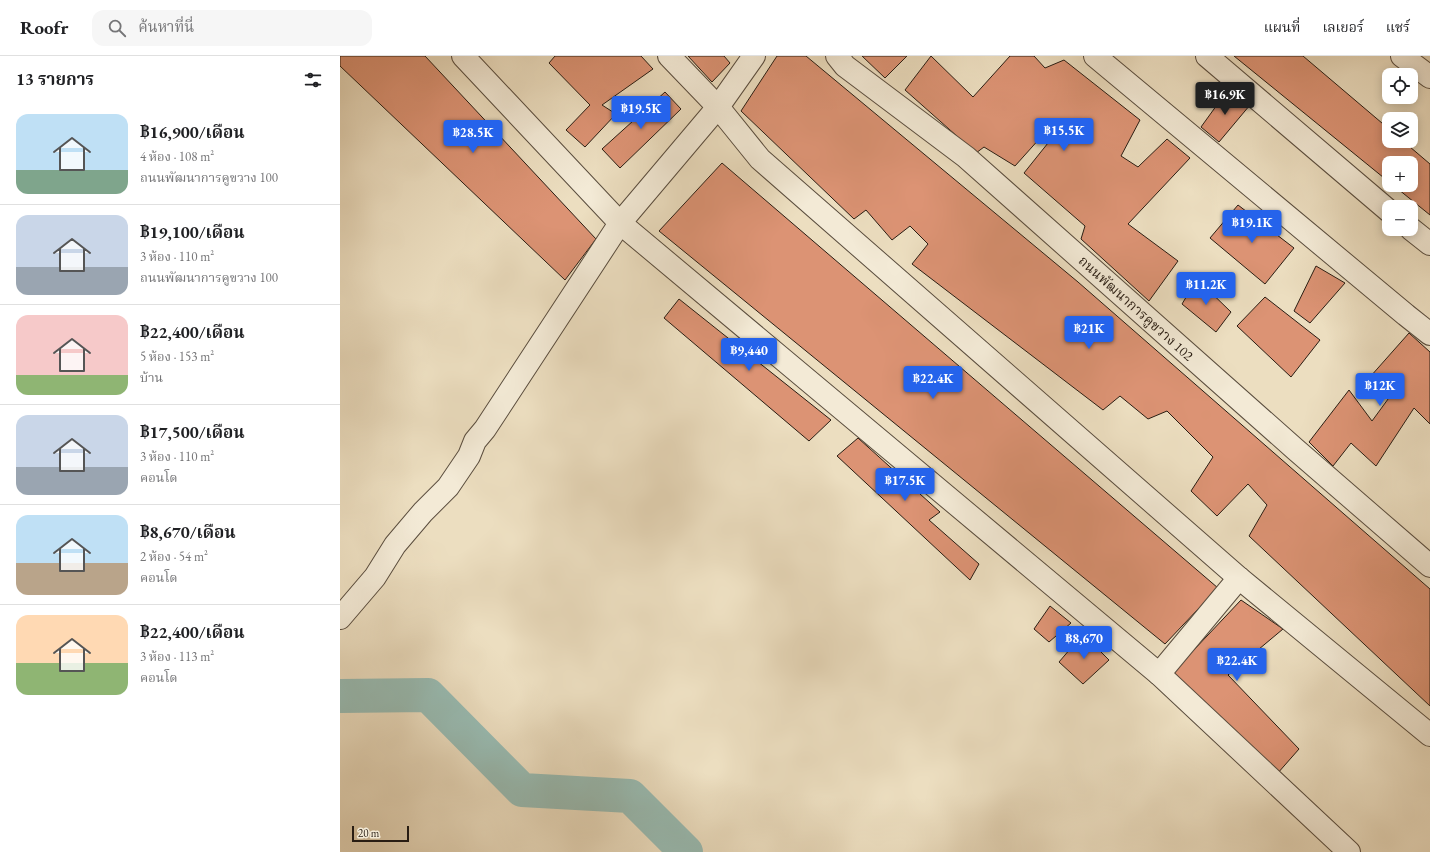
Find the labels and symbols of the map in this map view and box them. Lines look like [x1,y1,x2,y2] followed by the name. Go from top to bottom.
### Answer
[1192,82,1258,116] pin: ฿16.9K
[608,96,674,130] pin: ฿19.5K
[1031,118,1097,152] pin: ฿15.5K
[440,120,506,154] pin: ฿28.5K
[1219,210,1285,244] pin: ฿19.1K
[1075,252,1197,365] street label: ถนนพัฒนาการคูขวาง 102
[1173,272,1239,306] pin: ฿11.2K
[1065,316,1113,350] pin: ฿21K
[716,338,782,372] pin: ฿9,440
[900,366,966,400] pin: ฿22.4K
[1356,373,1404,407] pin: ฿12K
[872,468,938,502] pin: ฿17.5K
[1051,626,1117,660] pin: ฿8,670
[1204,648,1270,682] pin: ฿22.4K
[352,824,409,843] scale bar

